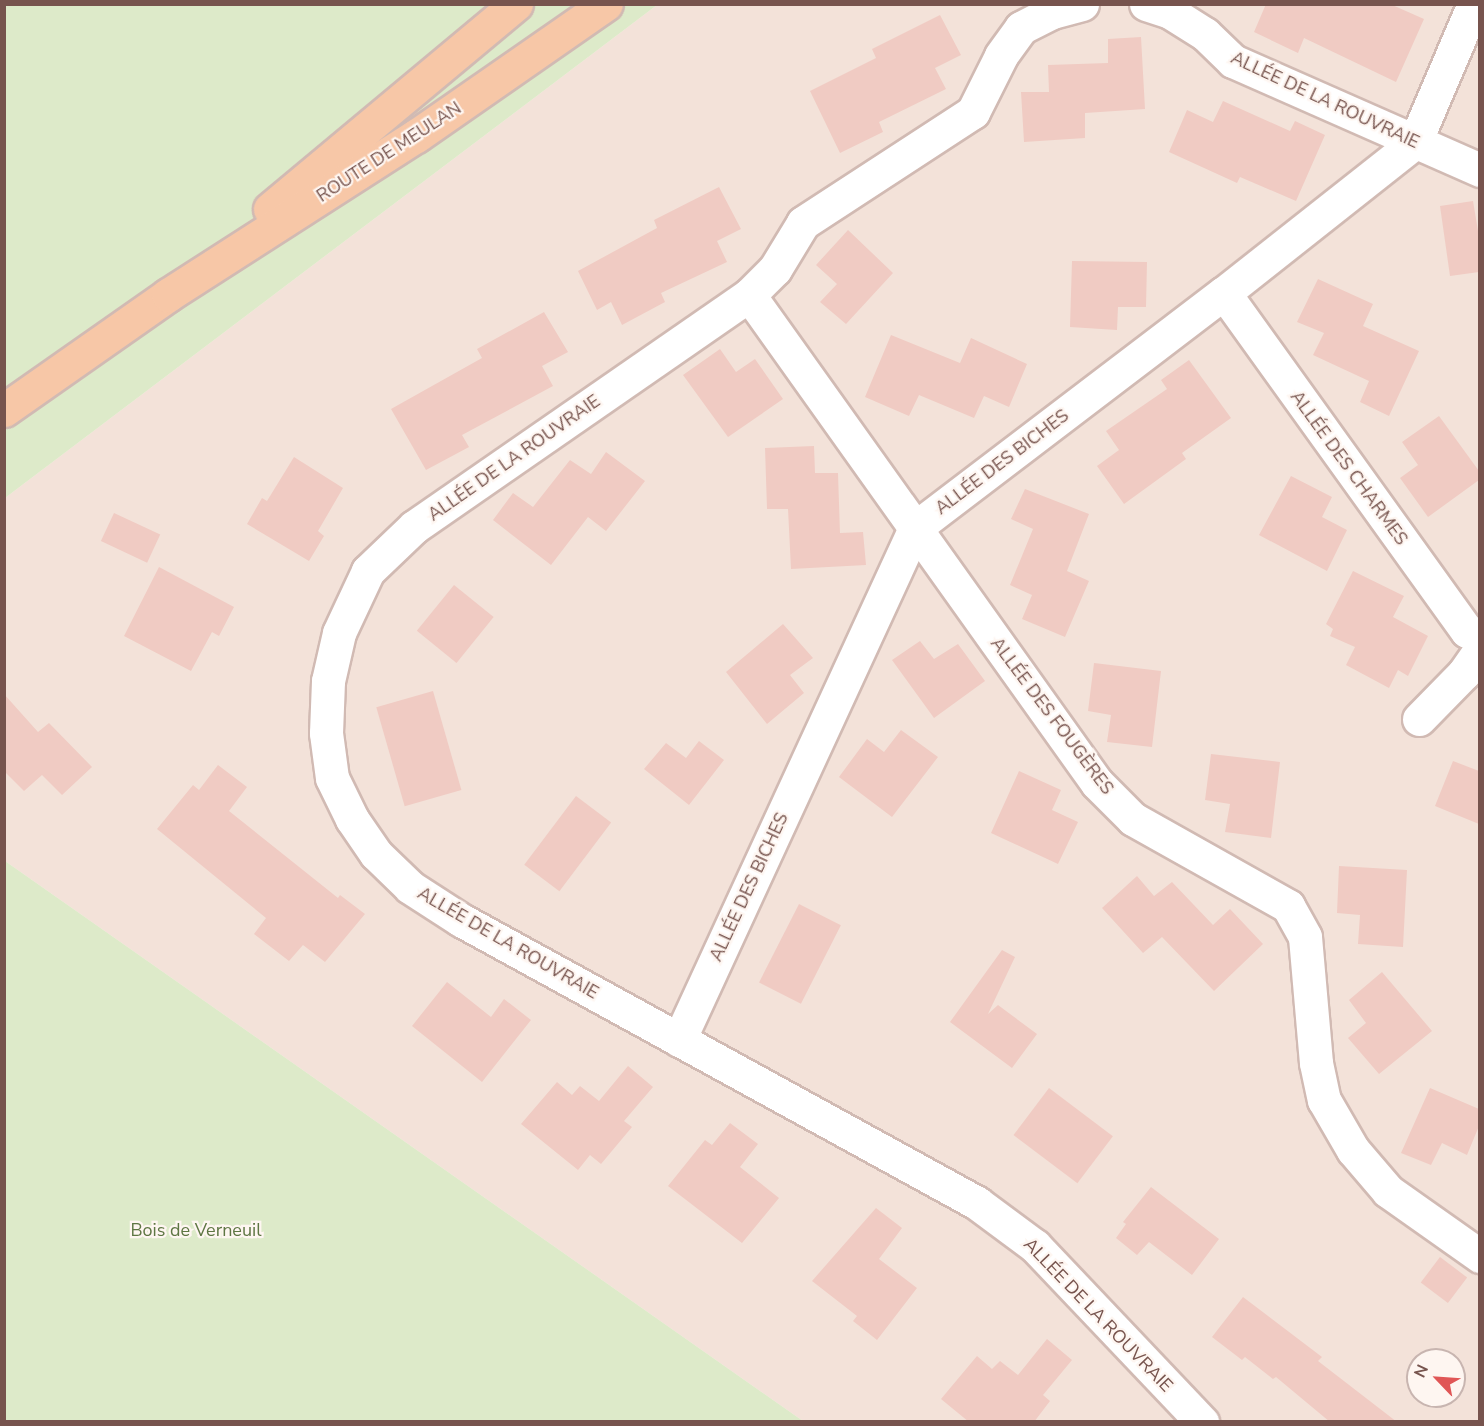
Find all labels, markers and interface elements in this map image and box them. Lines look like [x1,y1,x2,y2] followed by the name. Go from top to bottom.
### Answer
[1227,47,1423,153] street label: ALLÉE DE LA ROUVRAIE
[313,97,465,207] street label: ROUTE DE MEULAN
[1286,387,1412,549] street label: ALLÉE DES CHARMES
[424,390,604,526] street label: ALLÉE DE LA ROUVRAIE
[931,405,1073,519] street label: ALLÉE DES BICHES
[986,633,1118,799] street label: ALLÉE DES FOUGÈRES
[705,809,793,965] street label: ALLÉE DES BICHES
[414,882,602,1004] street label: ALLÉE DE LA ROUVRAIE
[130,1219,262,1241] park label: Bois de Verneuil
[1019,1234,1177,1396] street label: ALLÉE DE LA ROUVRAIE
[1406,1348,1466,1408] north arrow
[1409,1361,1434,1381] text: N

